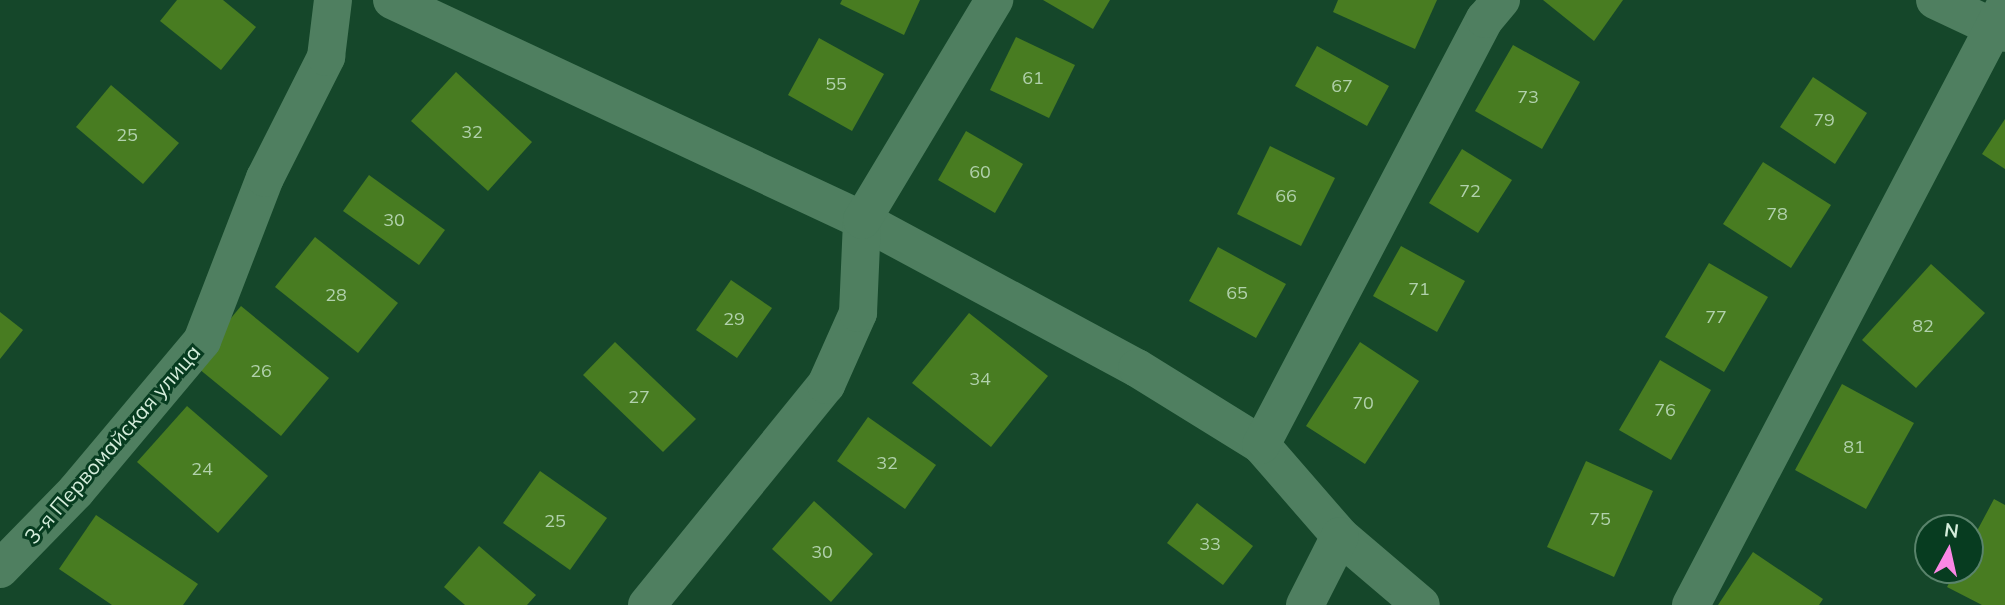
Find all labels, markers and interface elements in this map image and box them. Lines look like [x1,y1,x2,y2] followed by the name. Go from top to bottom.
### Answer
[1022,67,1044,89] house number: 61
[825,73,847,95] house number: 55
[1331,75,1353,97] house number: 67
[1517,86,1539,108] house number: 73
[1813,109,1835,131] house number: 79
[461,121,483,143] house number: 32
[116,124,138,146] house number: 25
[969,161,991,183] house number: 60
[1459,180,1481,202] house number: 72
[1275,185,1297,207] house number: 66
[1766,203,1788,225] house number: 78
[383,209,405,231] house number: 30
[1408,278,1430,300] house number: 71
[1226,282,1248,304] house number: 65
[325,284,347,306] house number: 28
[1705,306,1727,328] house number: 77
[723,308,745,330] house number: 29
[1912,315,1934,337] house number: 82
[19,339,205,549] street label: 3-я Первомайская улица
[250,360,272,382] house number: 26
[969,368,991,390] house number: 34
[628,386,650,408] house number: 27
[1352,392,1374,414] house number: 70
[1654,399,1676,421] house number: 76
[1843,436,1865,458] house number: 81
[876,452,898,474] house number: 32
[191,458,213,480] house number: 24
[1589,508,1611,530] house number: 75
[544,510,566,532] house number: 25
[1914,514,1984,584] north arrow
[1943,517,1960,543] text: N
[1199,533,1221,555] house number: 33
[811,541,833,563] house number: 30

